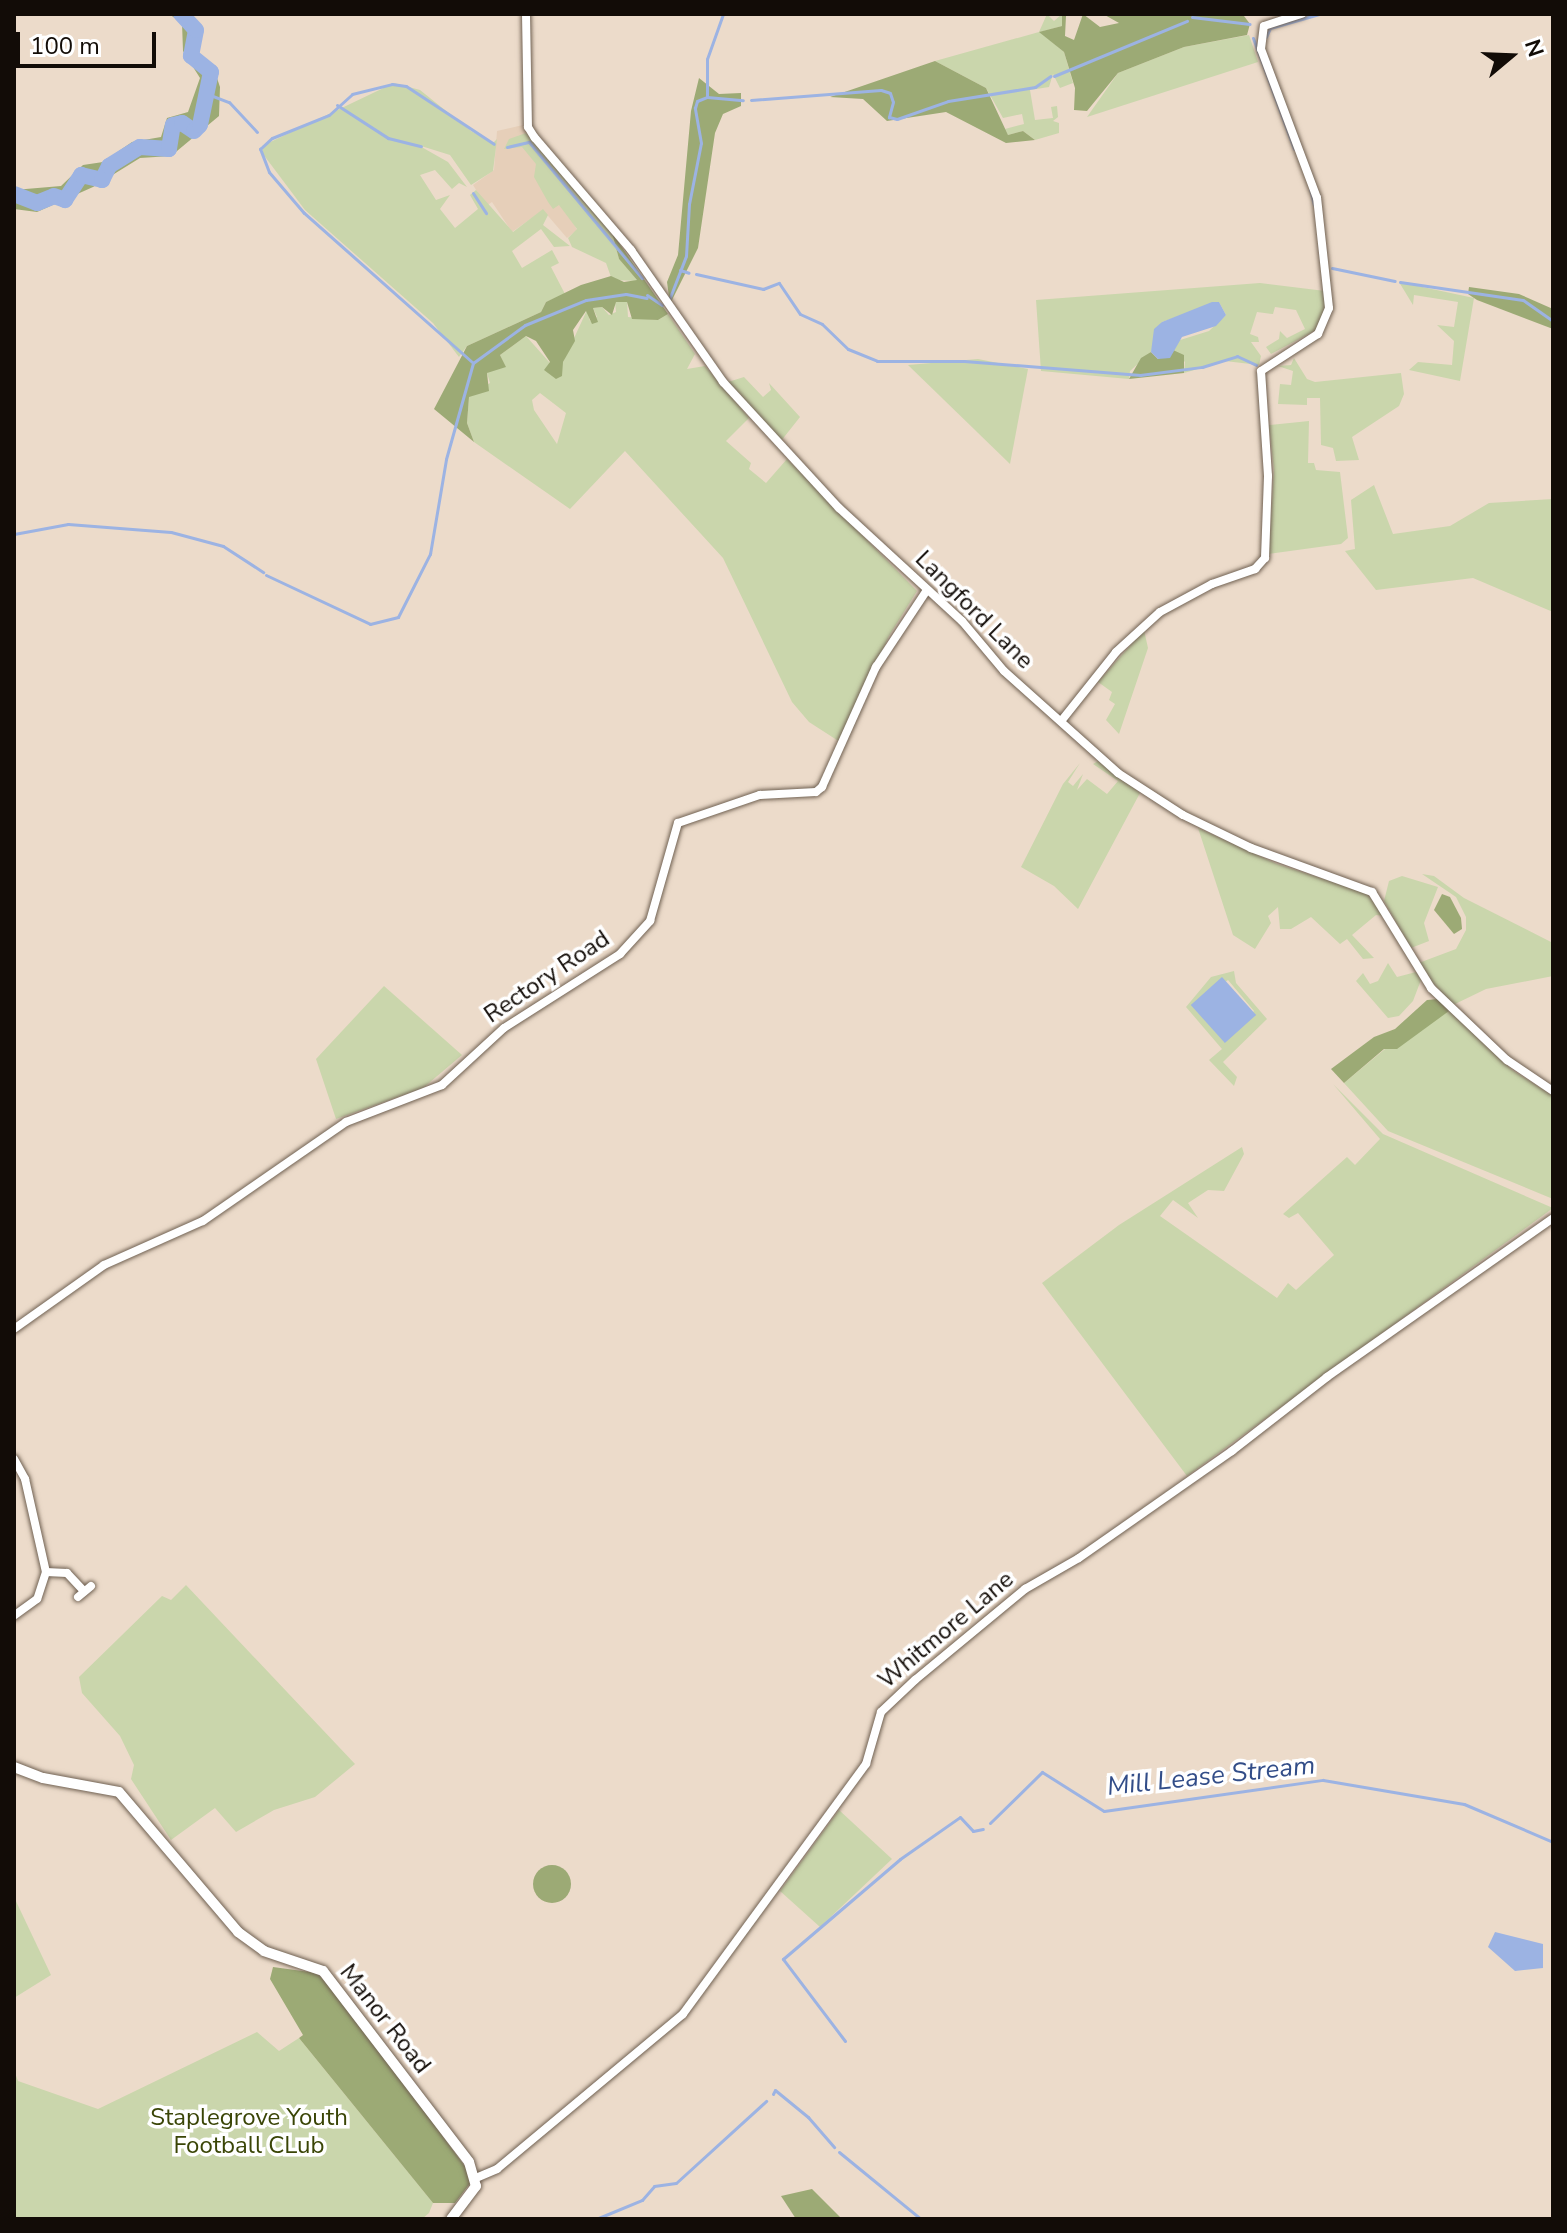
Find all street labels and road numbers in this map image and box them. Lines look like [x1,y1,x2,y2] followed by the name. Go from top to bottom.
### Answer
[909,545,1039,675] street label: Langford Lane
[479,925,615,1029] street label: Rectory Road
[873,1565,1019,1695] street label: Whitmore Lane
[333,1959,437,2079] street label: Manor Road

